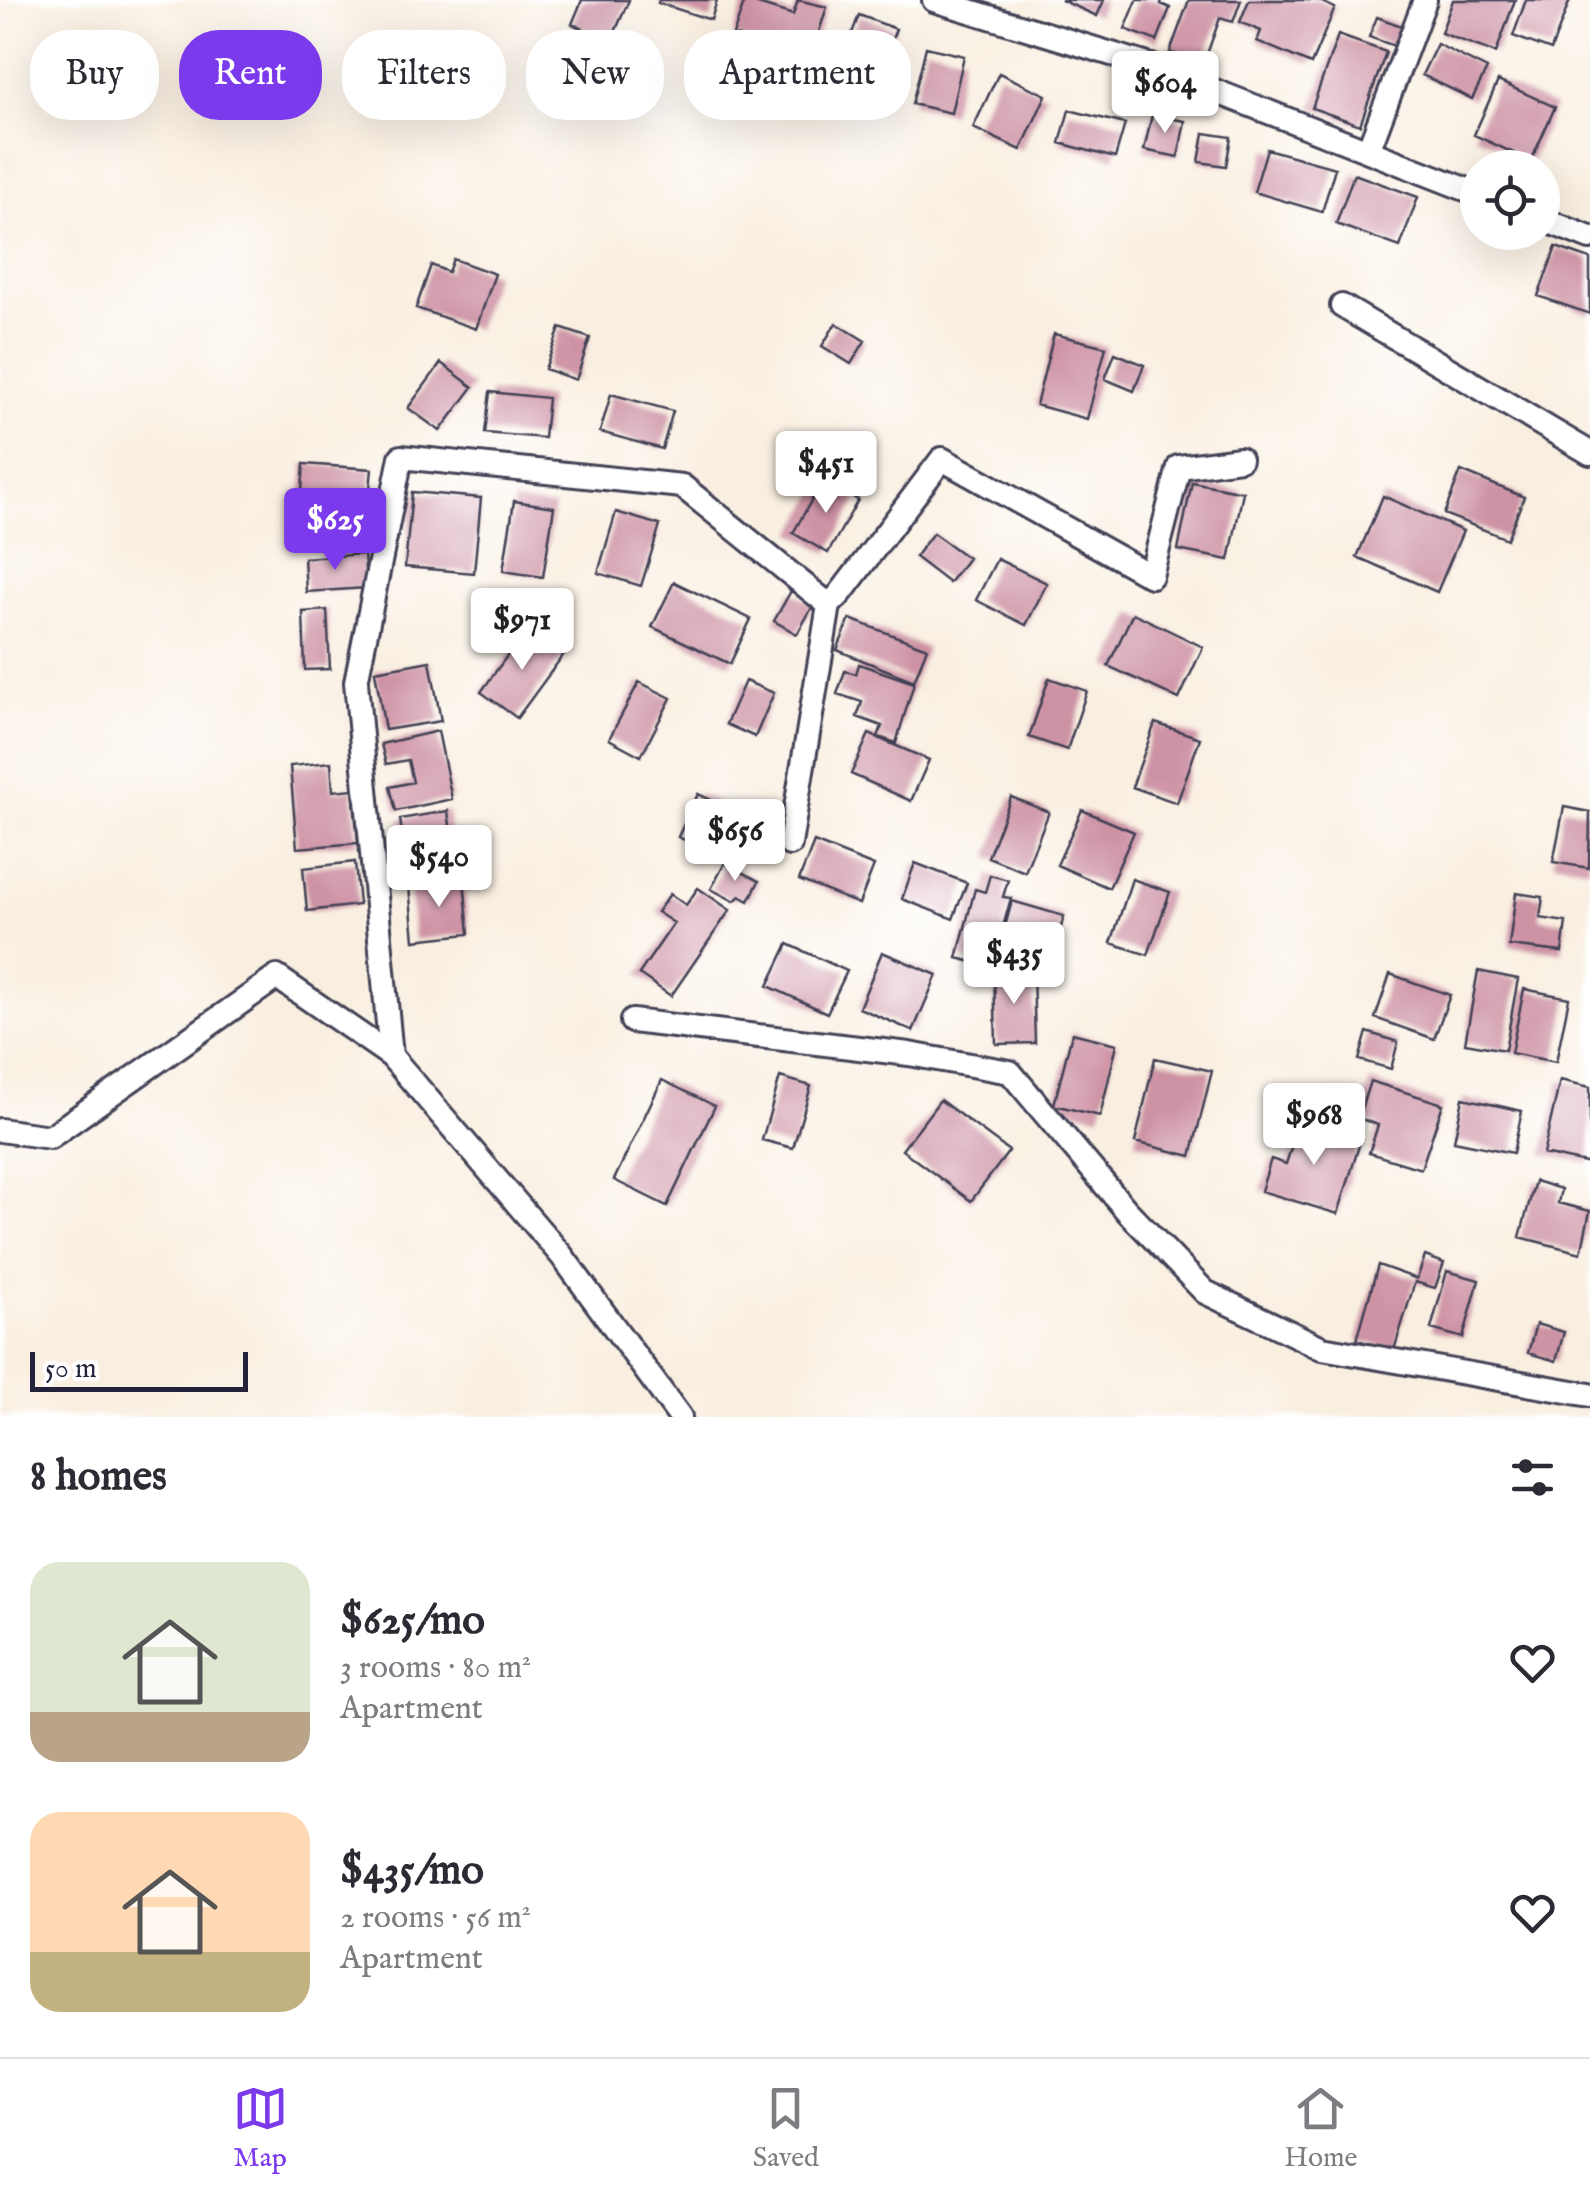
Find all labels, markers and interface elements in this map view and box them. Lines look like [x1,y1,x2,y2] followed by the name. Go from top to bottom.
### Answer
[30,30,159,120] chip: Buy
[179,30,322,120] chip: Rent
[342,30,506,120] chip: Filters
[526,30,664,120] chip: New
[684,30,911,120] chip: Apartment
[1106,51,1224,136] pin: $604
[1134,63,1196,104] text: $604
[1460,150,1560,250] map controls
[1460,150,1560,250] button: locate
[767,431,885,516] pin: $451
[798,443,854,484] text: $451
[276,488,394,573] pin: $625
[306,500,364,541] text: $625
[463,588,581,673] pin: $971
[493,600,551,641] text: $971
[676,799,794,884] pin: $656
[707,811,763,852] text: $656
[380,825,498,910] pin: $540
[409,837,469,878] text: $540
[955,922,1073,1007] pin: $435
[986,934,1042,975] text: $435
[1255,1083,1373,1168] pin: $968
[1285,1095,1343,1136] text: $968
[30,1347,248,1392] scale bar
[45,1352,97,1387] text: 50 m
[1505,1450,1560,1505] icon: filters
[30,1451,167,1504] text: 8 homes
[340,1595,485,1648] text: $625/mo
[110,1602,230,1722] icon: home
[1505,1635,1560,1690] icon: heart
[340,1648,531,1689] text: 3 rooms · 80 m²
[340,1689,483,1730] text: Apartment
[340,1845,484,1898] text: $435/mo
[110,1852,230,1972] icon: home
[1505,1885,1560,1940] icon: heart
[340,1898,531,1939] text: 2 rooms · 56 m²
[340,1939,483,1980] text: Apartment
[233,2081,288,2176] tab: Map
[753,2081,819,2176] tab: Saved
[1284,2081,1357,2176] tab: Home

